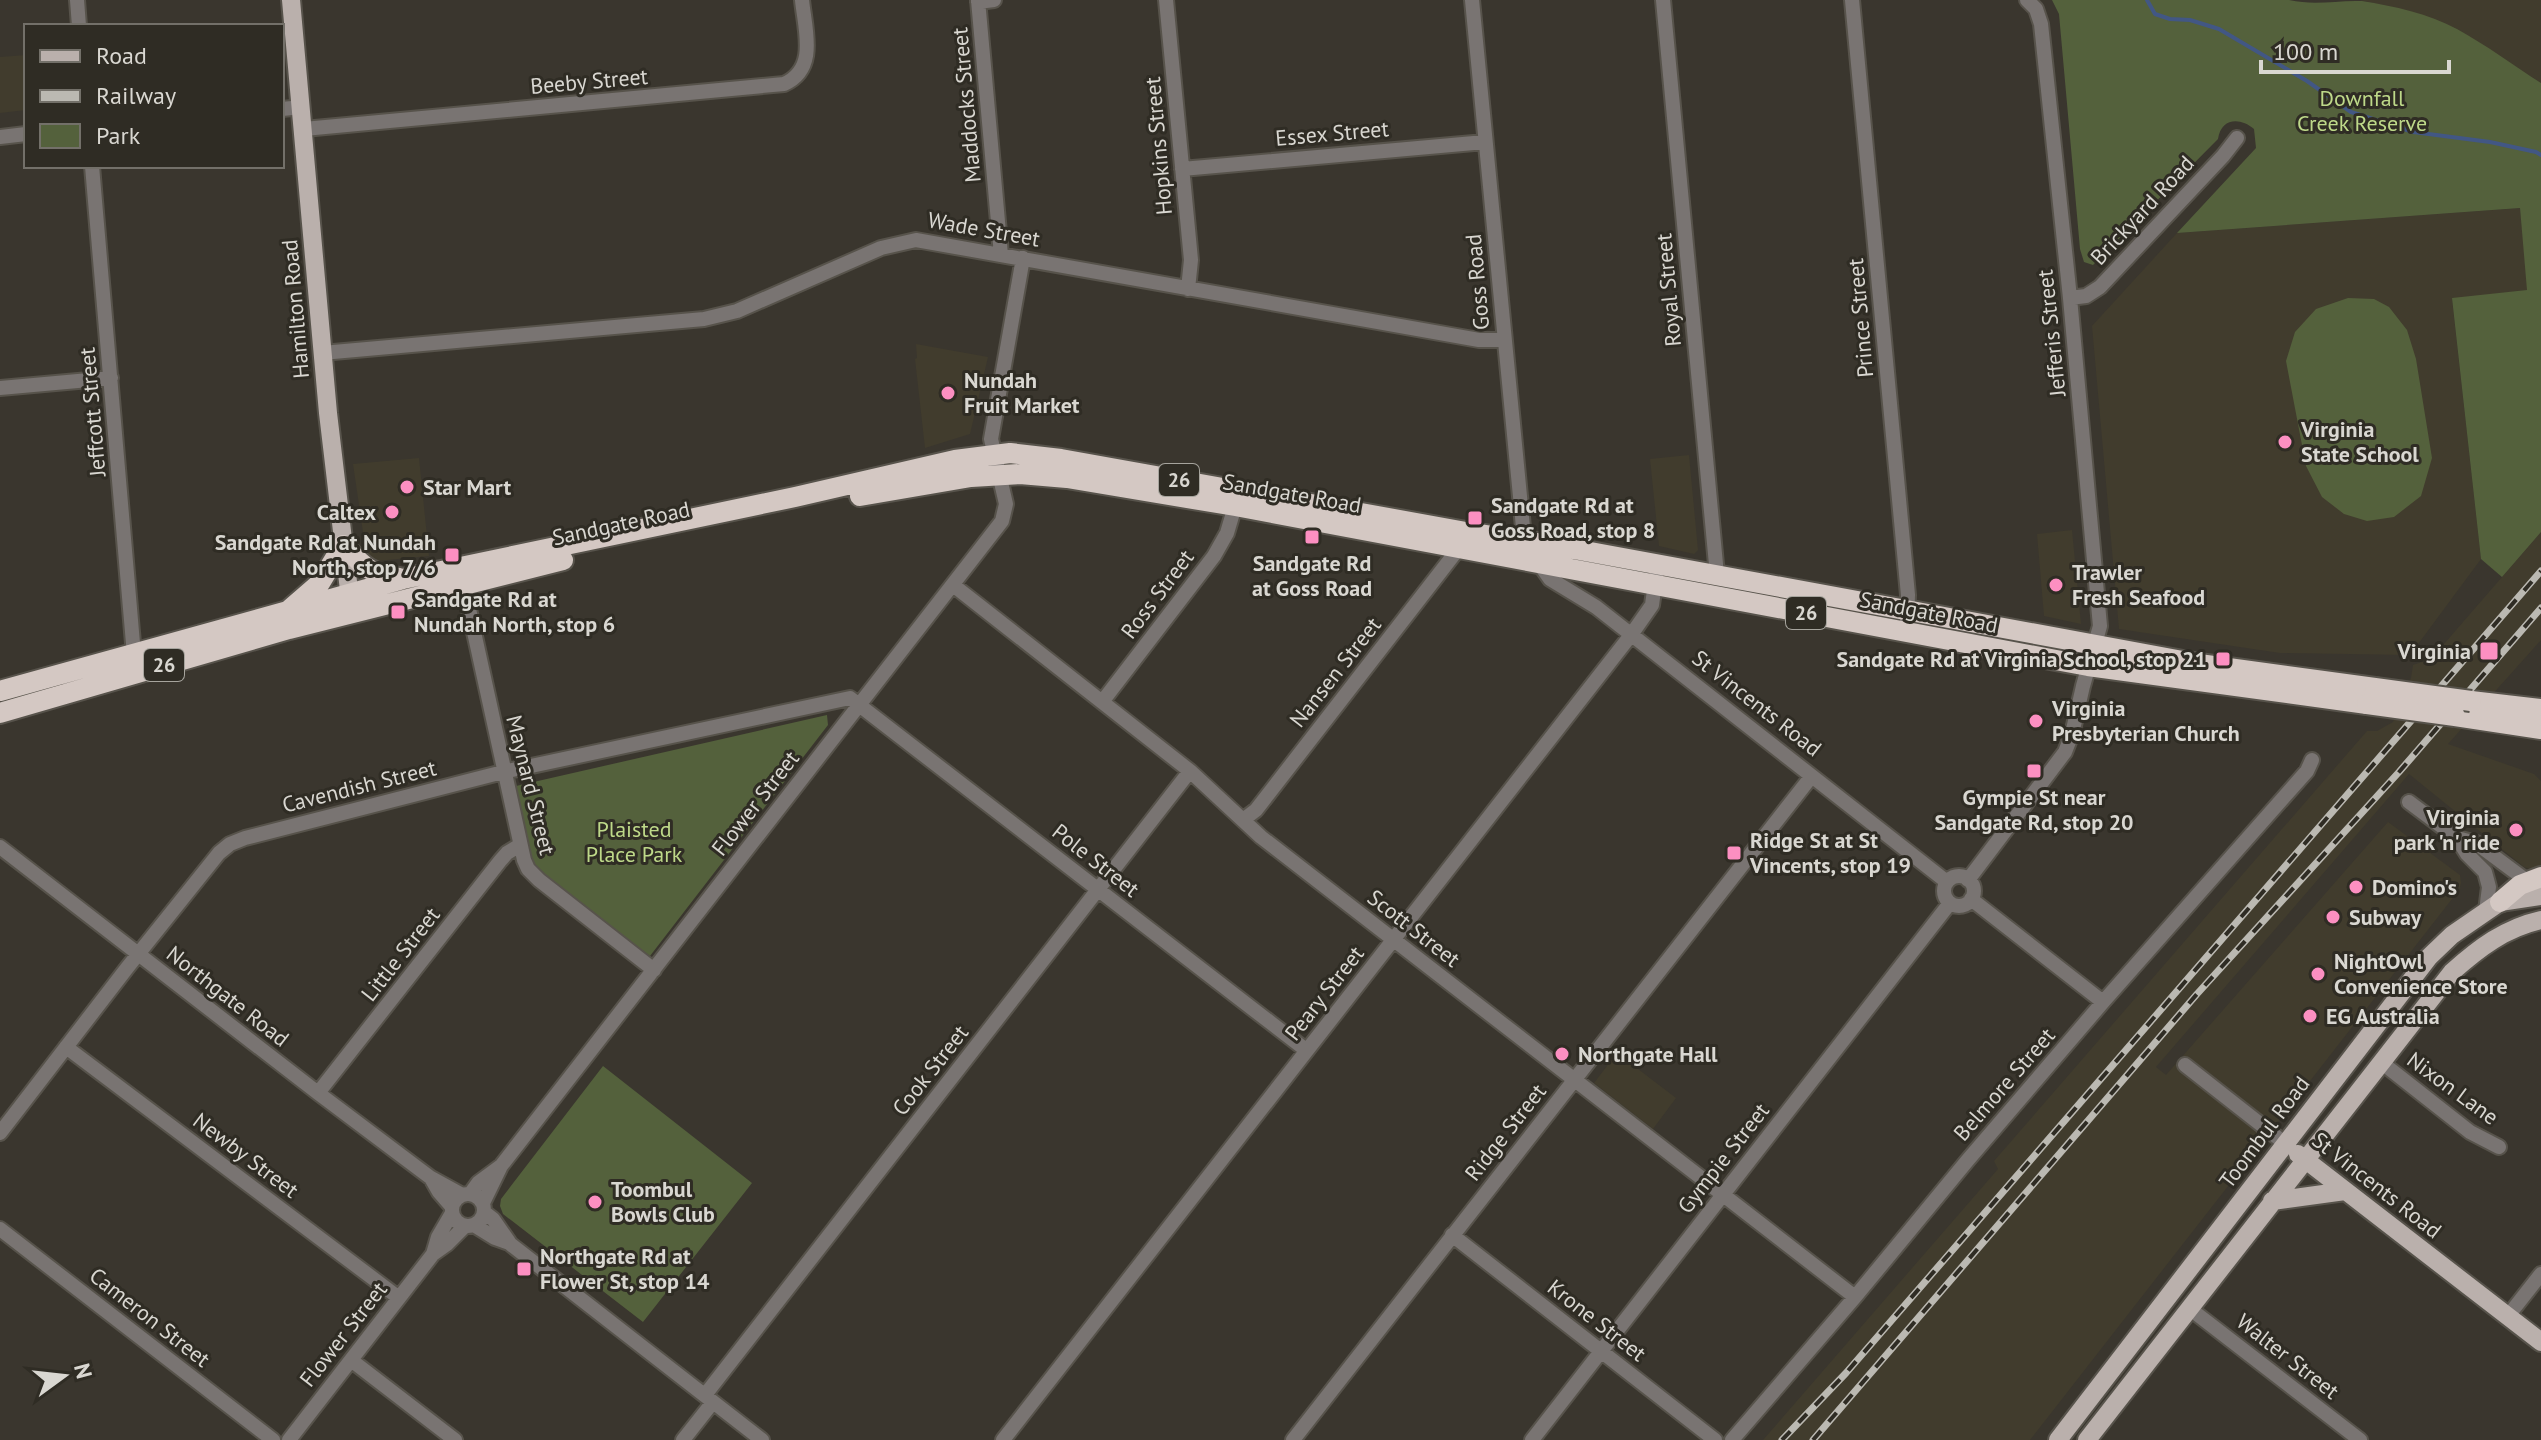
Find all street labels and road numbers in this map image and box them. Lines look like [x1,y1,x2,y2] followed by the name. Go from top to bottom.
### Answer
[945,26,987,184] street label: Maddocks Street
[529,62,650,100] street label: Beeby Street
[1138,75,1178,216] street label: Hopkins Street
[1274,114,1390,152] street label: Essex Street
[2084,149,2200,271] street label: Brickyard Road
[926,205,1043,253] street label: Wade Street
[1649,232,1687,348] street label: Royal Street
[1459,233,1495,331] street label: Goss Road
[275,238,315,380] street label: Hamilton Road
[1841,257,1879,379] street label: Prince Street
[2030,268,2072,399] street label: Jefferis Street
[72,346,112,479] street label: Jeffcott Street
[1159,464,1199,496] road number: 26
[1221,467,1363,519] street label: Sandgate Road
[550,495,692,551] street label: Sandgate Road
[1114,543,1200,644] street label: Ross Street
[1858,585,2000,639] street label: Sandgate Road
[1786,597,1826,629] road number: 26
[1283,611,1387,733] street label: Nansen Street
[1687,644,1827,762] street label: St Vincents Road
[144,649,184,681] road number: 26
[500,712,562,858] street label: Maynard Street
[705,744,805,861] street label: Flower Street
[279,753,439,819] street label: Cavendish Street
[1047,817,1146,903] street label: Pole Street
[1362,883,1466,973] street label: Scott Street
[355,901,446,1007] street label: Little Street
[161,939,295,1053] street label: Northgate Road
[1278,940,1370,1046] street label: Peary Street
[886,1019,974,1121] street label: Cook Street
[1947,1021,2061,1146] street label: Belmore Street
[2402,1045,2504,1131] street label: Nixon Lane
[2213,1070,2315,1194] street label: Toombul Road
[1458,1077,1552,1186] street label: Ridge Street
[1671,1097,1775,1219] street label: Gympie Street
[188,1106,305,1204] street label: Newby Street
[2307,1126,2447,1244] street label: St Vincents Road
[84,1261,216,1373] street label: Cameron Street
[1542,1273,1652,1367] street label: Krone Street
[293,1275,393,1392] street label: Flower Street
[2231,1307,2345,1405] street label: Walter Street

